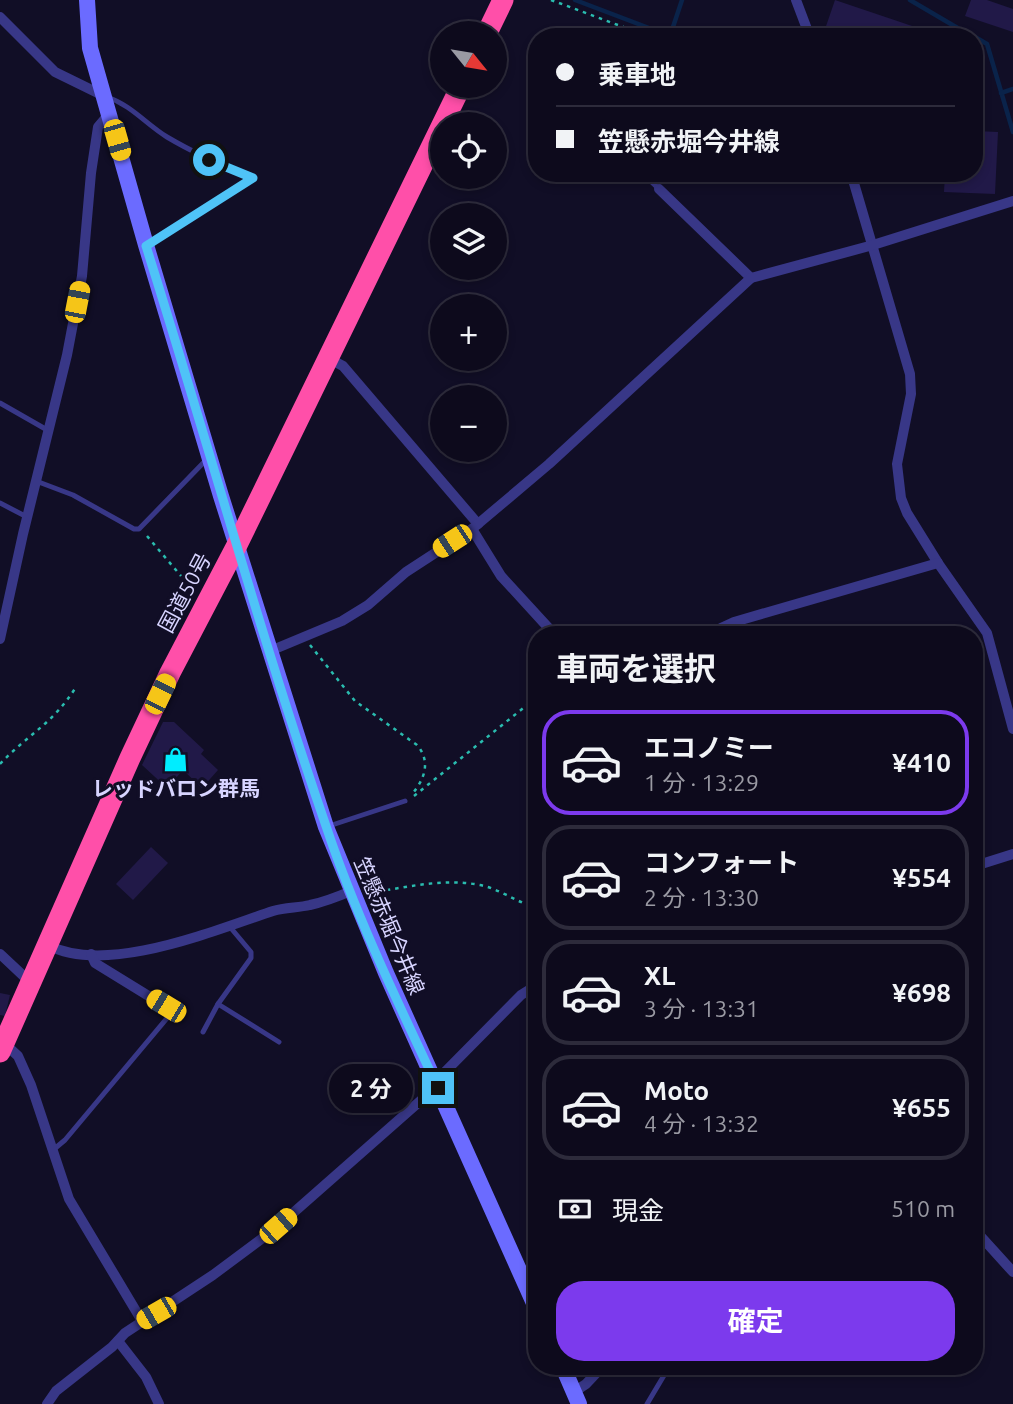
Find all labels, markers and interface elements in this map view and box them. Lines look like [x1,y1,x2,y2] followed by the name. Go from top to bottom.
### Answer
[430,21,508,98] north arrow
[430,21,507,462] map controls
[598,60,676,89] text: 乗車地
[430,112,507,189] button: locate
[102,117,133,163] car
[598,127,780,156] text: 笠懸赤堀今井線
[193,144,225,176] route start
[430,203,507,280] button: layers
[63,279,92,325] car
[430,294,507,371] button: +
[430,385,507,462] button: −
[429,521,476,561] car
[153,549,215,636] street label: 国道50号
[556,650,716,686] text: 車両を選択
[142,671,179,717] car
[560,731,623,794] icon: car
[644,733,774,762] text: エコノミー
[162,746,190,774] shop icon: レッドバロン群馬
[892,748,951,777] text: ¥410
[644,770,759,795] text: 1 分 · 13:29
[92,776,260,800] place label: レッドバロン群馬
[560,846,623,909] icon: car
[644,848,799,877] text: コンフォート
[350,853,430,998] street label: 笠懸赤堀今井線
[892,863,951,892] text: ¥554
[644,885,759,910] text: 2 分 · 13:30
[560,961,623,1024] icon: car
[644,961,675,990] text: XL
[892,978,951,1007] text: ¥698
[143,986,190,1026] car
[644,996,759,1021] text: 3 分 · 13:31
[330,1064,414,1112] callout: 2 分
[422,1072,454,1104] route end
[350,1076,392,1101] text: 2 分
[560,1076,623,1139] icon: car
[644,1076,709,1105] text: Moto
[892,1093,951,1122] text: ¥655
[644,1111,759,1136] text: 4 分 · 13:32
[556,1190,594,1228] icon: cash
[612,1196,664,1225] text: 現金
[891,1196,955,1221] text: 510 m
[256,1204,301,1248] car
[556,1281,955,1361] button: 確定
[133,1293,180,1333] car

